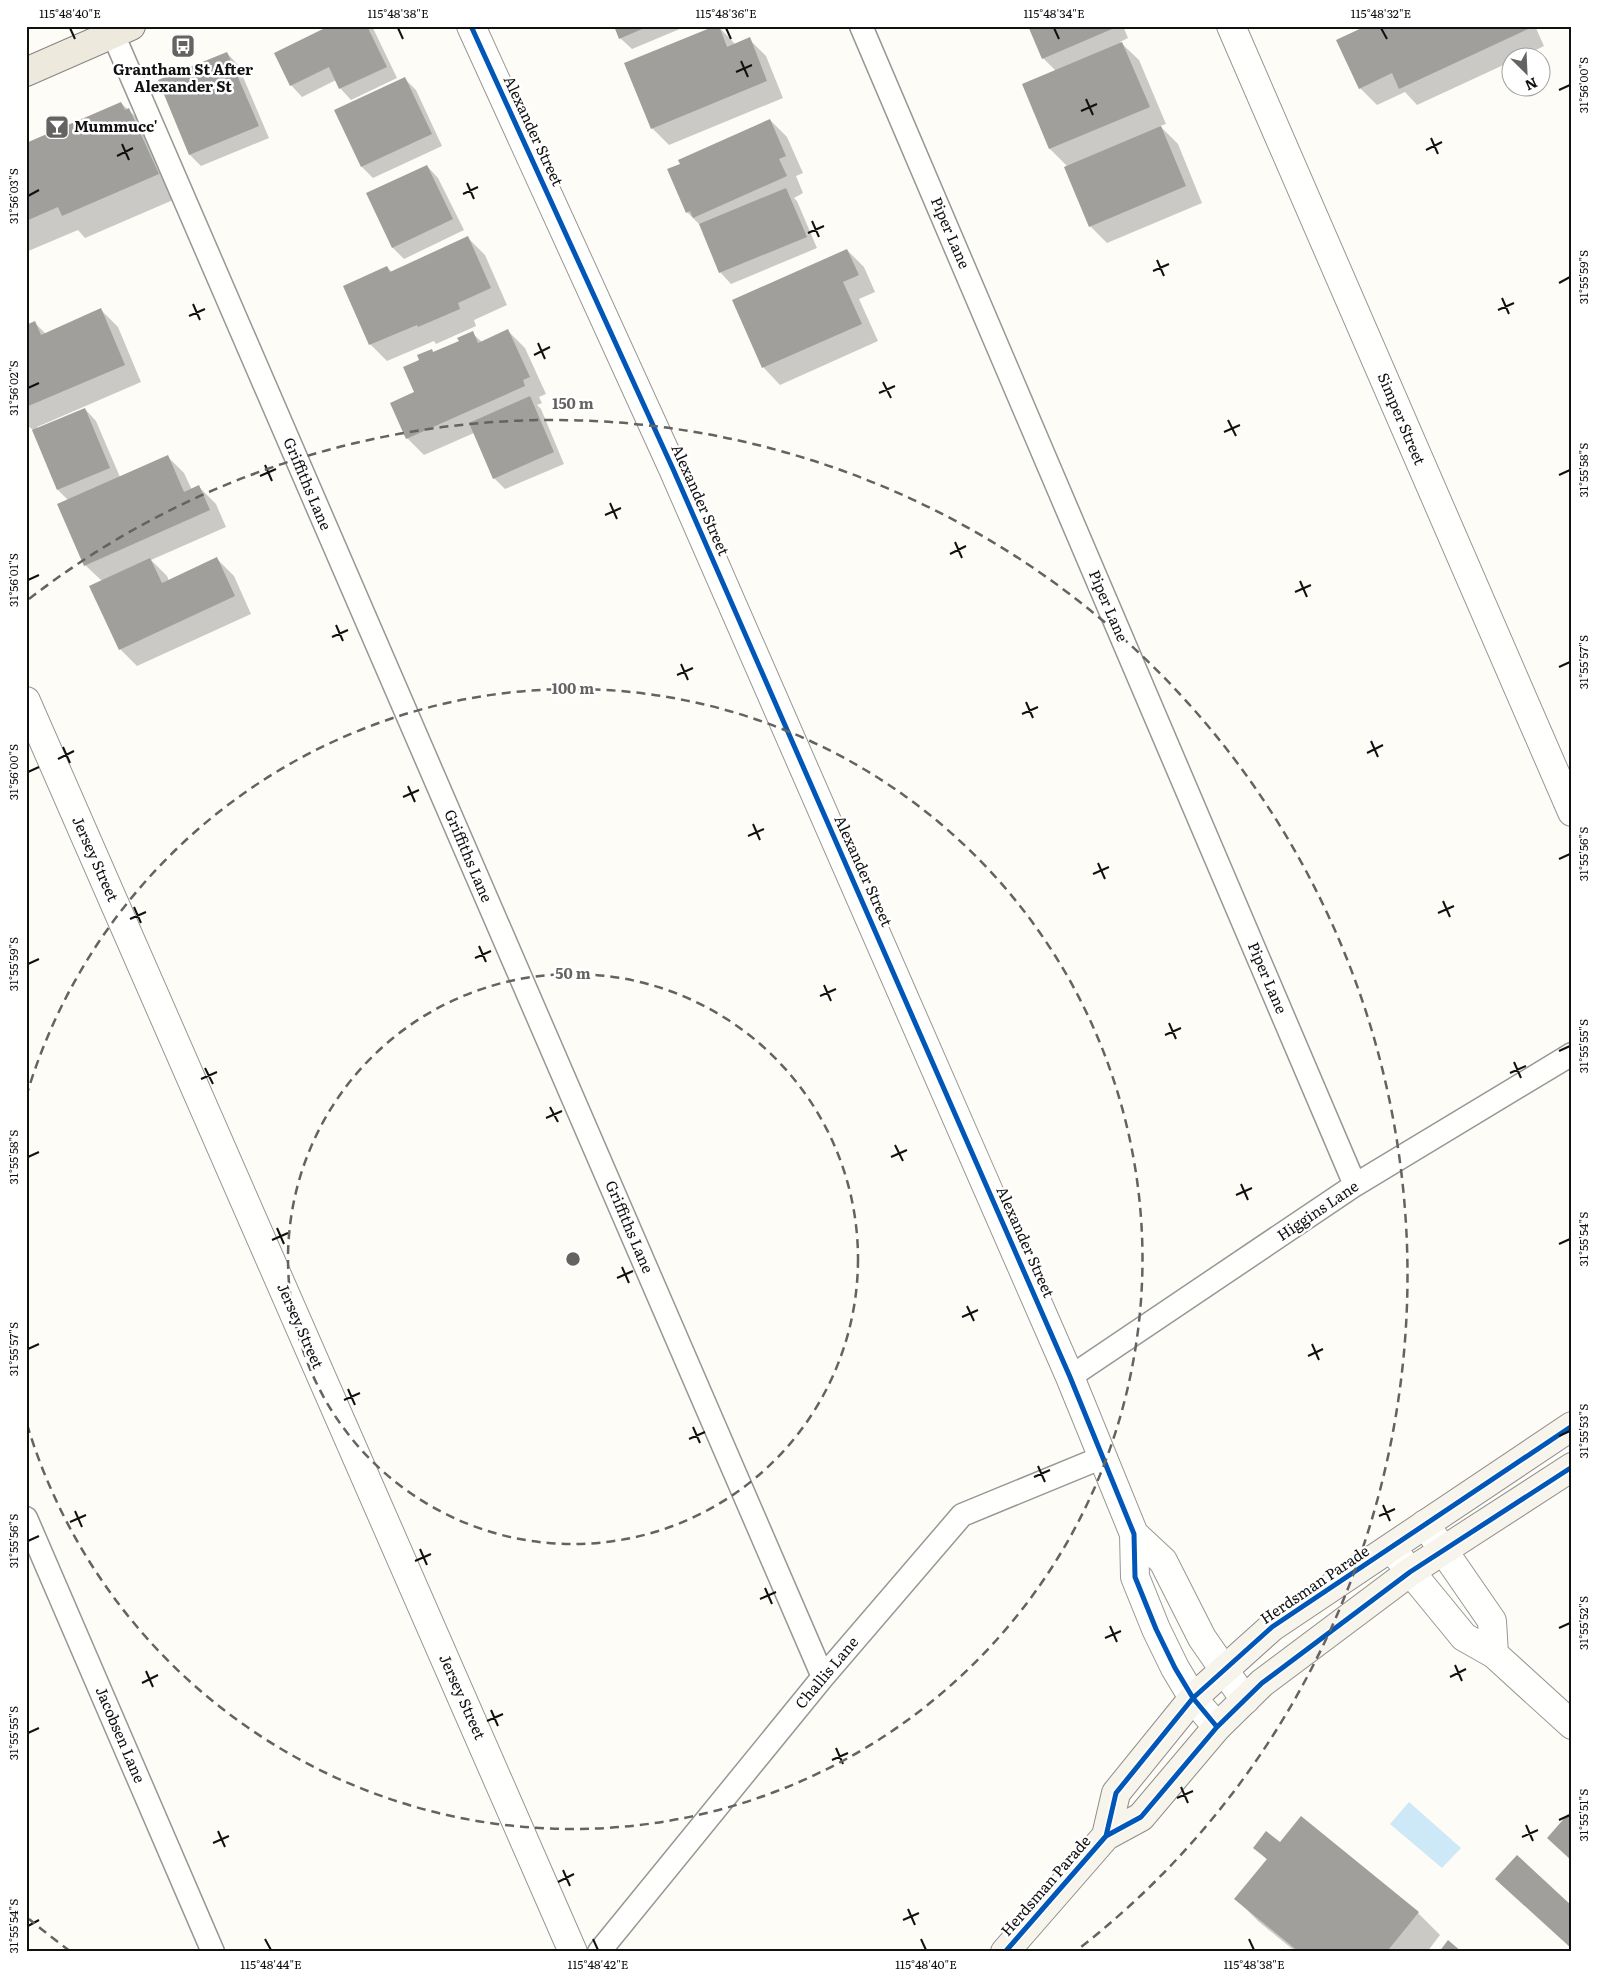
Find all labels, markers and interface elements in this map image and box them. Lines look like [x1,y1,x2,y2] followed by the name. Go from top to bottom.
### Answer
[39,4,101,22] text: 115°48'40"E
[367,4,429,22] text: 115°48'38"E
[695,4,757,22] text: 115°48'36"E
[1023,4,1085,22] text: 115°48'34"E
[1351,4,1412,22] text: 115°48'32"E
[170,33,196,59] bus stop icon: Grantham St After Alexander St
[1500,48,1550,98] north arrow
[113,57,253,97] place label: Grantham St After Alexander St
[1574,57,1592,113] text: 31°56'00"S
[499,71,570,189] street label: Alexander Street
[1522,73,1541,96] text: N
[44,114,70,140] bar icon: Mummucc'
[74,114,158,137] place label: Mummucc'
[4,168,22,224] text: 31°56'03"S
[926,193,977,272] street label: Piper Lane
[1574,250,1592,304] text: 31°55'59"S
[4,360,22,416] text: 31°56'02"S
[1373,369,1432,468] street label: Simper Street
[552,391,594,414] text: 150 m
[278,433,338,534] street label: Griffiths Lane
[667,440,736,559] street label: Alexander Street
[1574,443,1592,497] text: 31°55'58"S
[4,553,22,607] text: 31°56'01"S
[1084,566,1135,645] street label: Piper Lane
[1574,635,1592,689] text: 31°55'57"S
[552,676,594,699] text: 100 m
[4,744,22,800] text: 31°56'00"S
[439,805,499,906] street label: Griffiths Lane
[830,811,899,930] street label: Alexander Street
[67,812,125,905] street label: Jersey Street
[1574,827,1592,881] text: 31°55'56"S
[4,937,22,991] text: 31°55'59"S
[1243,938,1294,1017] street label: Piper Lane
[555,961,591,984] text: 50 m
[1574,1019,1592,1073] text: 31°55'55"S
[4,1130,22,1184] text: 31°55'58"S
[1272,1174,1363,1246] street label: Higgins Lane
[600,1176,660,1277] street label: Griffiths Lane
[992,1182,1061,1301] street label: Alexander Street
[1574,1212,1592,1266] text: 31°55'54"S
[564,1250,582,1268] centre of rings
[272,1279,330,1372] street label: Jersey Street
[4,1322,22,1376] text: 31°55'57"S
[1574,1404,1592,1458] text: 31°55'53"S
[4,1514,22,1568] text: 31°55'56"S
[1255,1539,1374,1629] street label: Herdsman Parade
[1574,1596,1592,1650] text: 31°55'52"S
[789,1631,863,1713] street label: Challis Lane
[434,1650,492,1743] street label: Jersey Street
[91,1683,152,1786] street label: Jacobsen Lane
[4,1706,22,1760] text: 31°55'55"S
[1574,1789,1592,1841] text: 31°55'51"S
[994,1829,1095,1941] street label: Herdsman Parade
[4,1899,22,1953] text: 31°55'54"S
[240,1955,302,1973] text: 115°48'44"E
[568,1955,629,1973] text: 115°48'42"E
[895,1955,957,1973] text: 115°48'40"E
[1223,1955,1285,1973] text: 115°48'38"E

